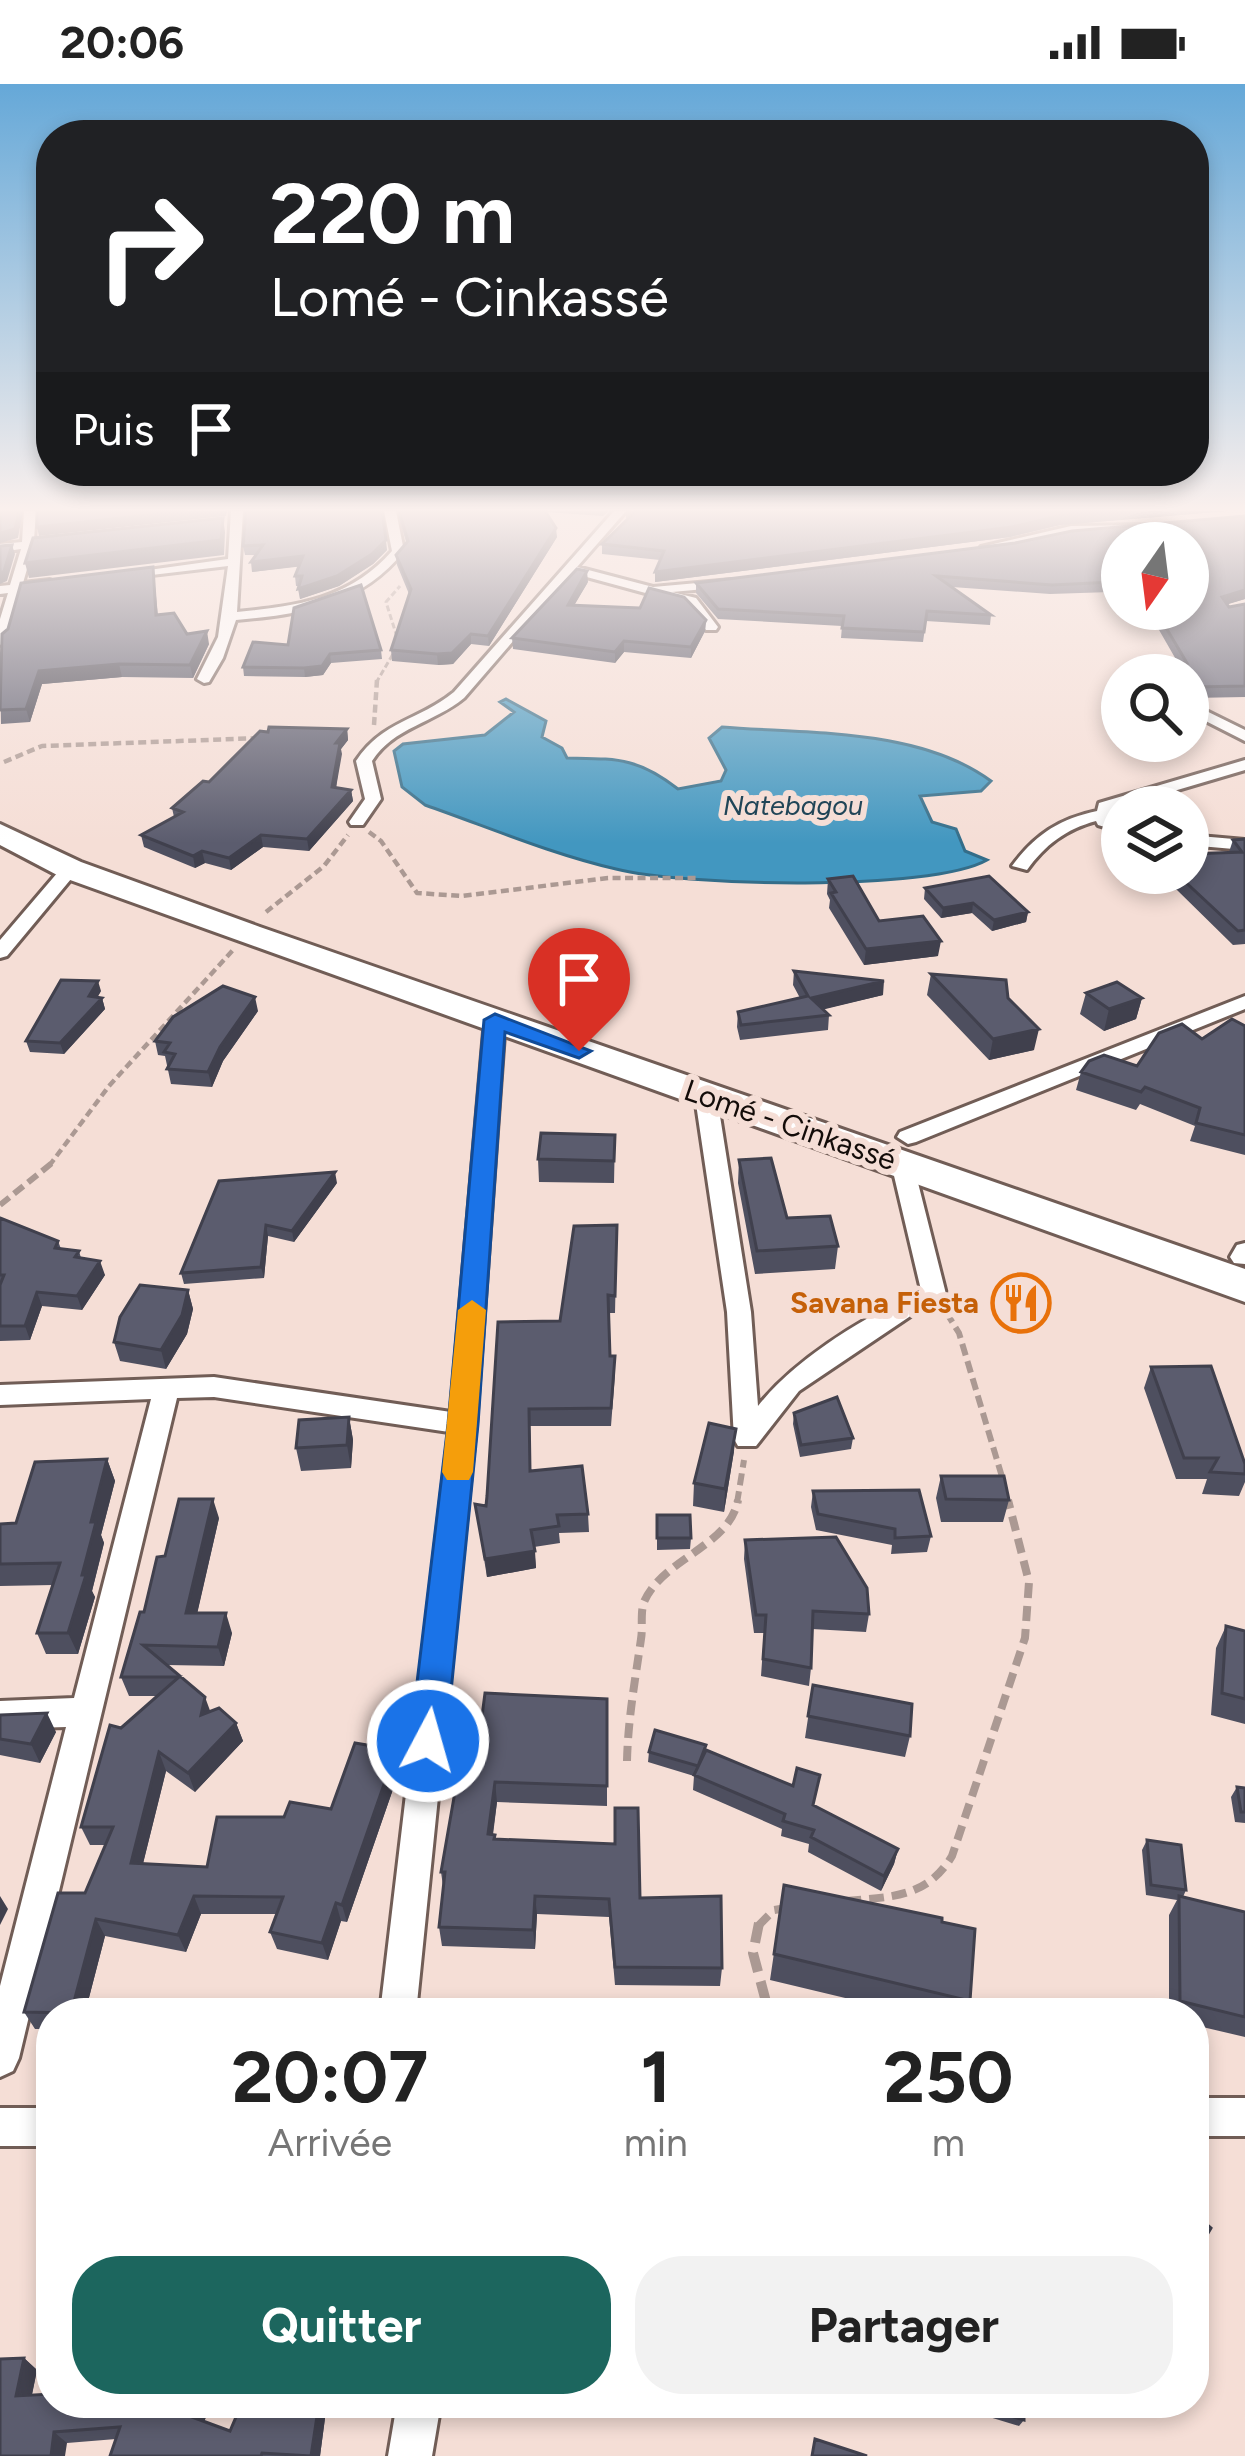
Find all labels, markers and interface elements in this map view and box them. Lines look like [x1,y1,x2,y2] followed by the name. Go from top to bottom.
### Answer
[60,15,184,69] text: 20:06
[270,163,515,264] text: 220 m
[72,168,228,324] icon: right
[270,265,669,330] text: Lomé - Cinkassé
[178,396,244,462] icon: arrive
[72,402,154,456] text: Puis
[1101,522,1209,630] north arrow
[1101,522,1209,894] map controls
[1101,654,1209,762] button: search
[1101,786,1209,894] button: layers
[723,789,863,822] water label: Natebagou
[528,928,630,1051] pin
[546,946,612,1012] icon: arrive
[679,1071,901,1178] street label: Lomé - Cinkassé
[990,1272,1052,1334] restaurant icon: Savana Fiesta
[790,1284,979,1321] place label: Savana Fiesta
[365,1678,491,1804] position arrow
[232,2034,428,2120] text: 20:07
[641,2034,671,2120] text: 1
[883,2034,1013,2120] text: 250
[268,2119,392,2166] text: Arrivée
[624,2119,688,2166] text: min
[932,2119,965,2166] text: m
[72,2256,611,2394] button: Quitter
[635,2256,1173,2394] button: Partager

